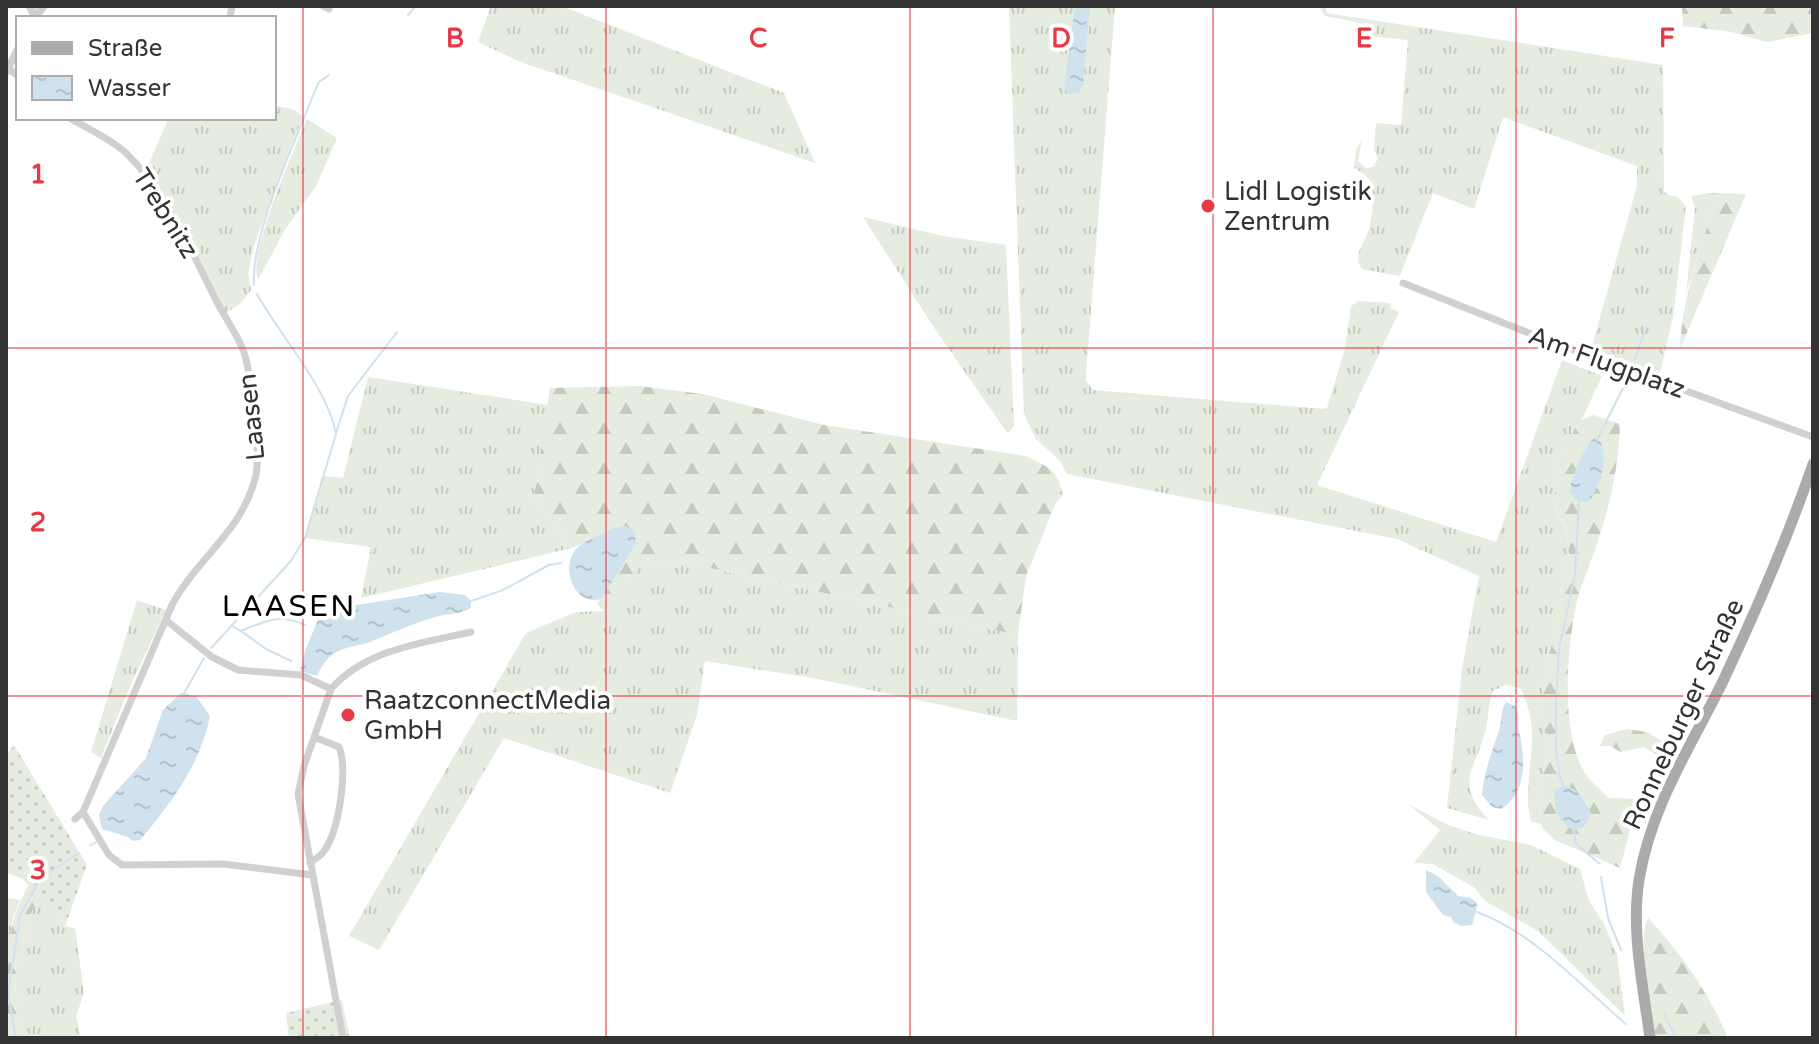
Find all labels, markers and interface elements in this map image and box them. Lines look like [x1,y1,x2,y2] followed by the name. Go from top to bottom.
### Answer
[16,16,276,120] legend
[446,23,464,54] text: B
[749,23,767,54] text: C
[1051,23,1071,54] text: D
[1356,23,1372,54] text: E
[1659,23,1675,54] text: F
[88,34,162,63] text: Straße
[88,74,171,103] text: Wasser
[30,159,46,190] text: 1
[126,163,205,264] street label: Trebnitz
[1224,176,1372,237] place label: Lidl Logistik Zentrum
[1199,197,1217,215] marker: Lidl Logistik Zentrum
[1524,320,1689,405] street label: Am Flugplatz
[232,372,271,462] street label: Laasen
[30,507,46,538] text: 2
[222,588,356,625] district label: LAASEN
[1616,594,1751,834] street label: Ronneburger Straße
[364,685,611,746] place label: RaatzconnectMedia GmbH
[339,706,357,724] marker: RaatzconnectMedia GmbH
[30,855,46,886] text: 3

